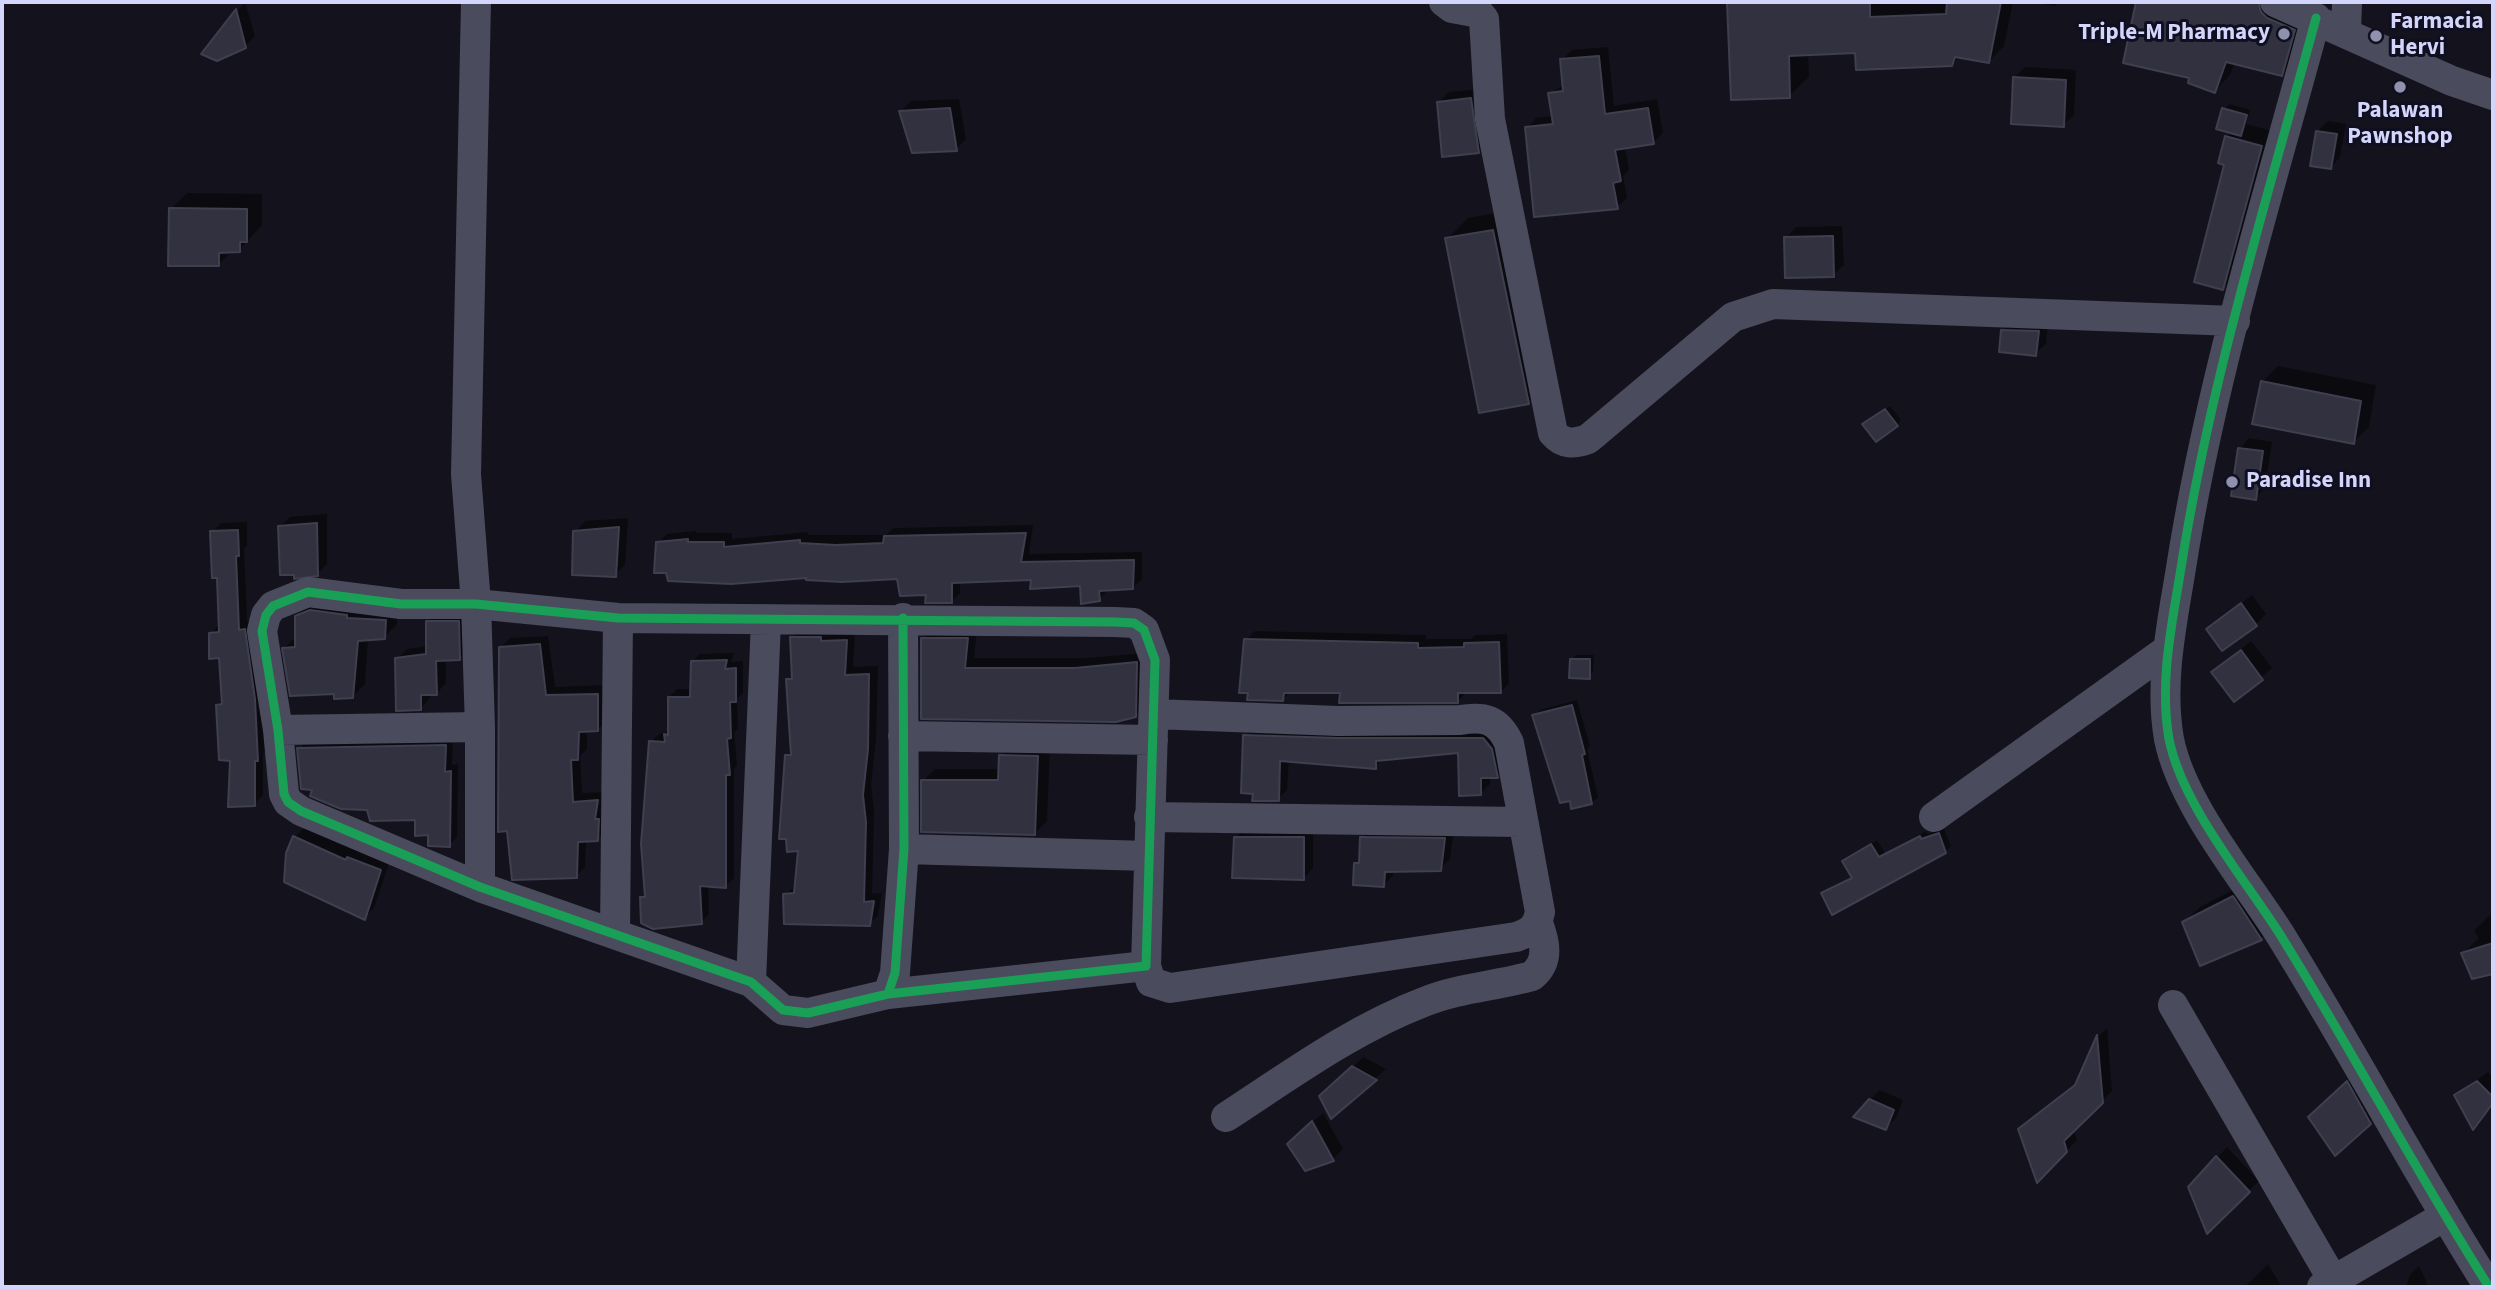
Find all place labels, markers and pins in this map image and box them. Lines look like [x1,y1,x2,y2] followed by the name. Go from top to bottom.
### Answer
[2390,9,2484,63] place label: Farmacia Hervi
[2078,20,2270,48] place label: Triple-M Pharmacy
[2276,26,2292,42] marker: Triple-M Pharmacy
[2368,28,2384,44] marker: Farmacia Hervi
[2392,79,2408,95] marker: Palawan Pawnshop
[2347,98,2453,152] place label: Palawan Pawnshop
[2246,468,2371,496] place label: Paradise Inn
[2224,474,2240,490] marker: Paradise Inn

